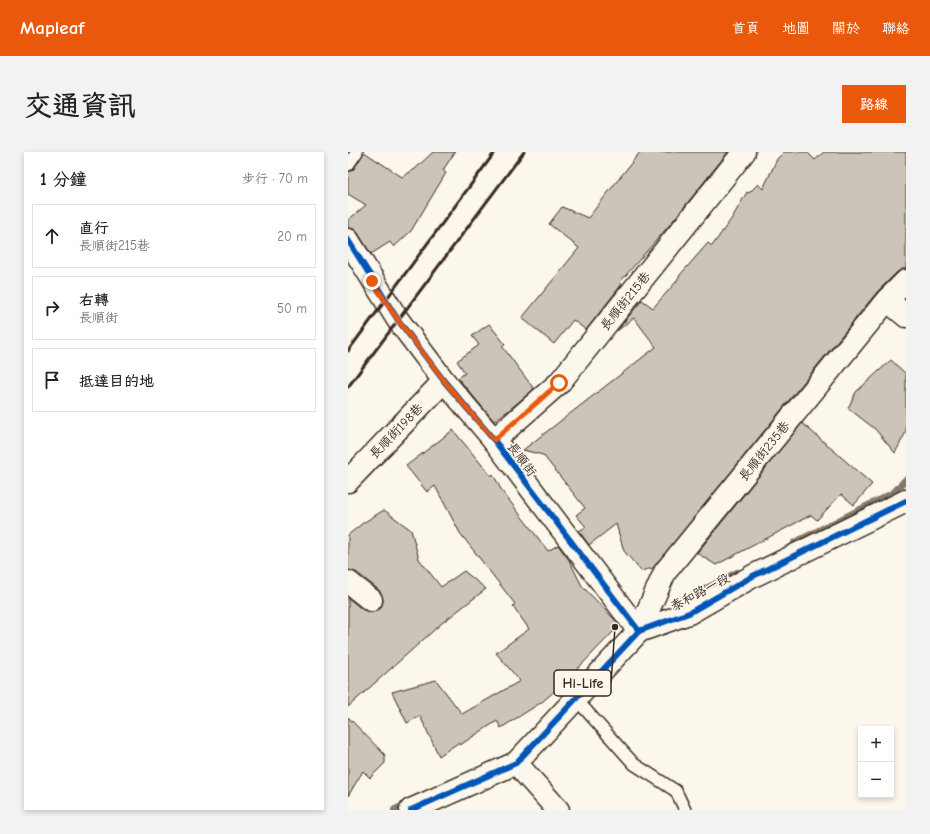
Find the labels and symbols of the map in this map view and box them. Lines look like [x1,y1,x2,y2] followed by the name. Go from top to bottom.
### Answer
[597,269,653,333] street label: 長順街215巷
[363,272,381,290] route end
[550,374,568,392] route start
[366,400,426,462] street label: 長順街198巷
[735,418,793,484] street label: 長順街235巷
[504,439,540,479] street label: 長順街
[668,570,732,614] street label: 泰和路一段
[554,670,611,696] callout: Hi-Life
[563,675,604,692] text: Hi-Life

